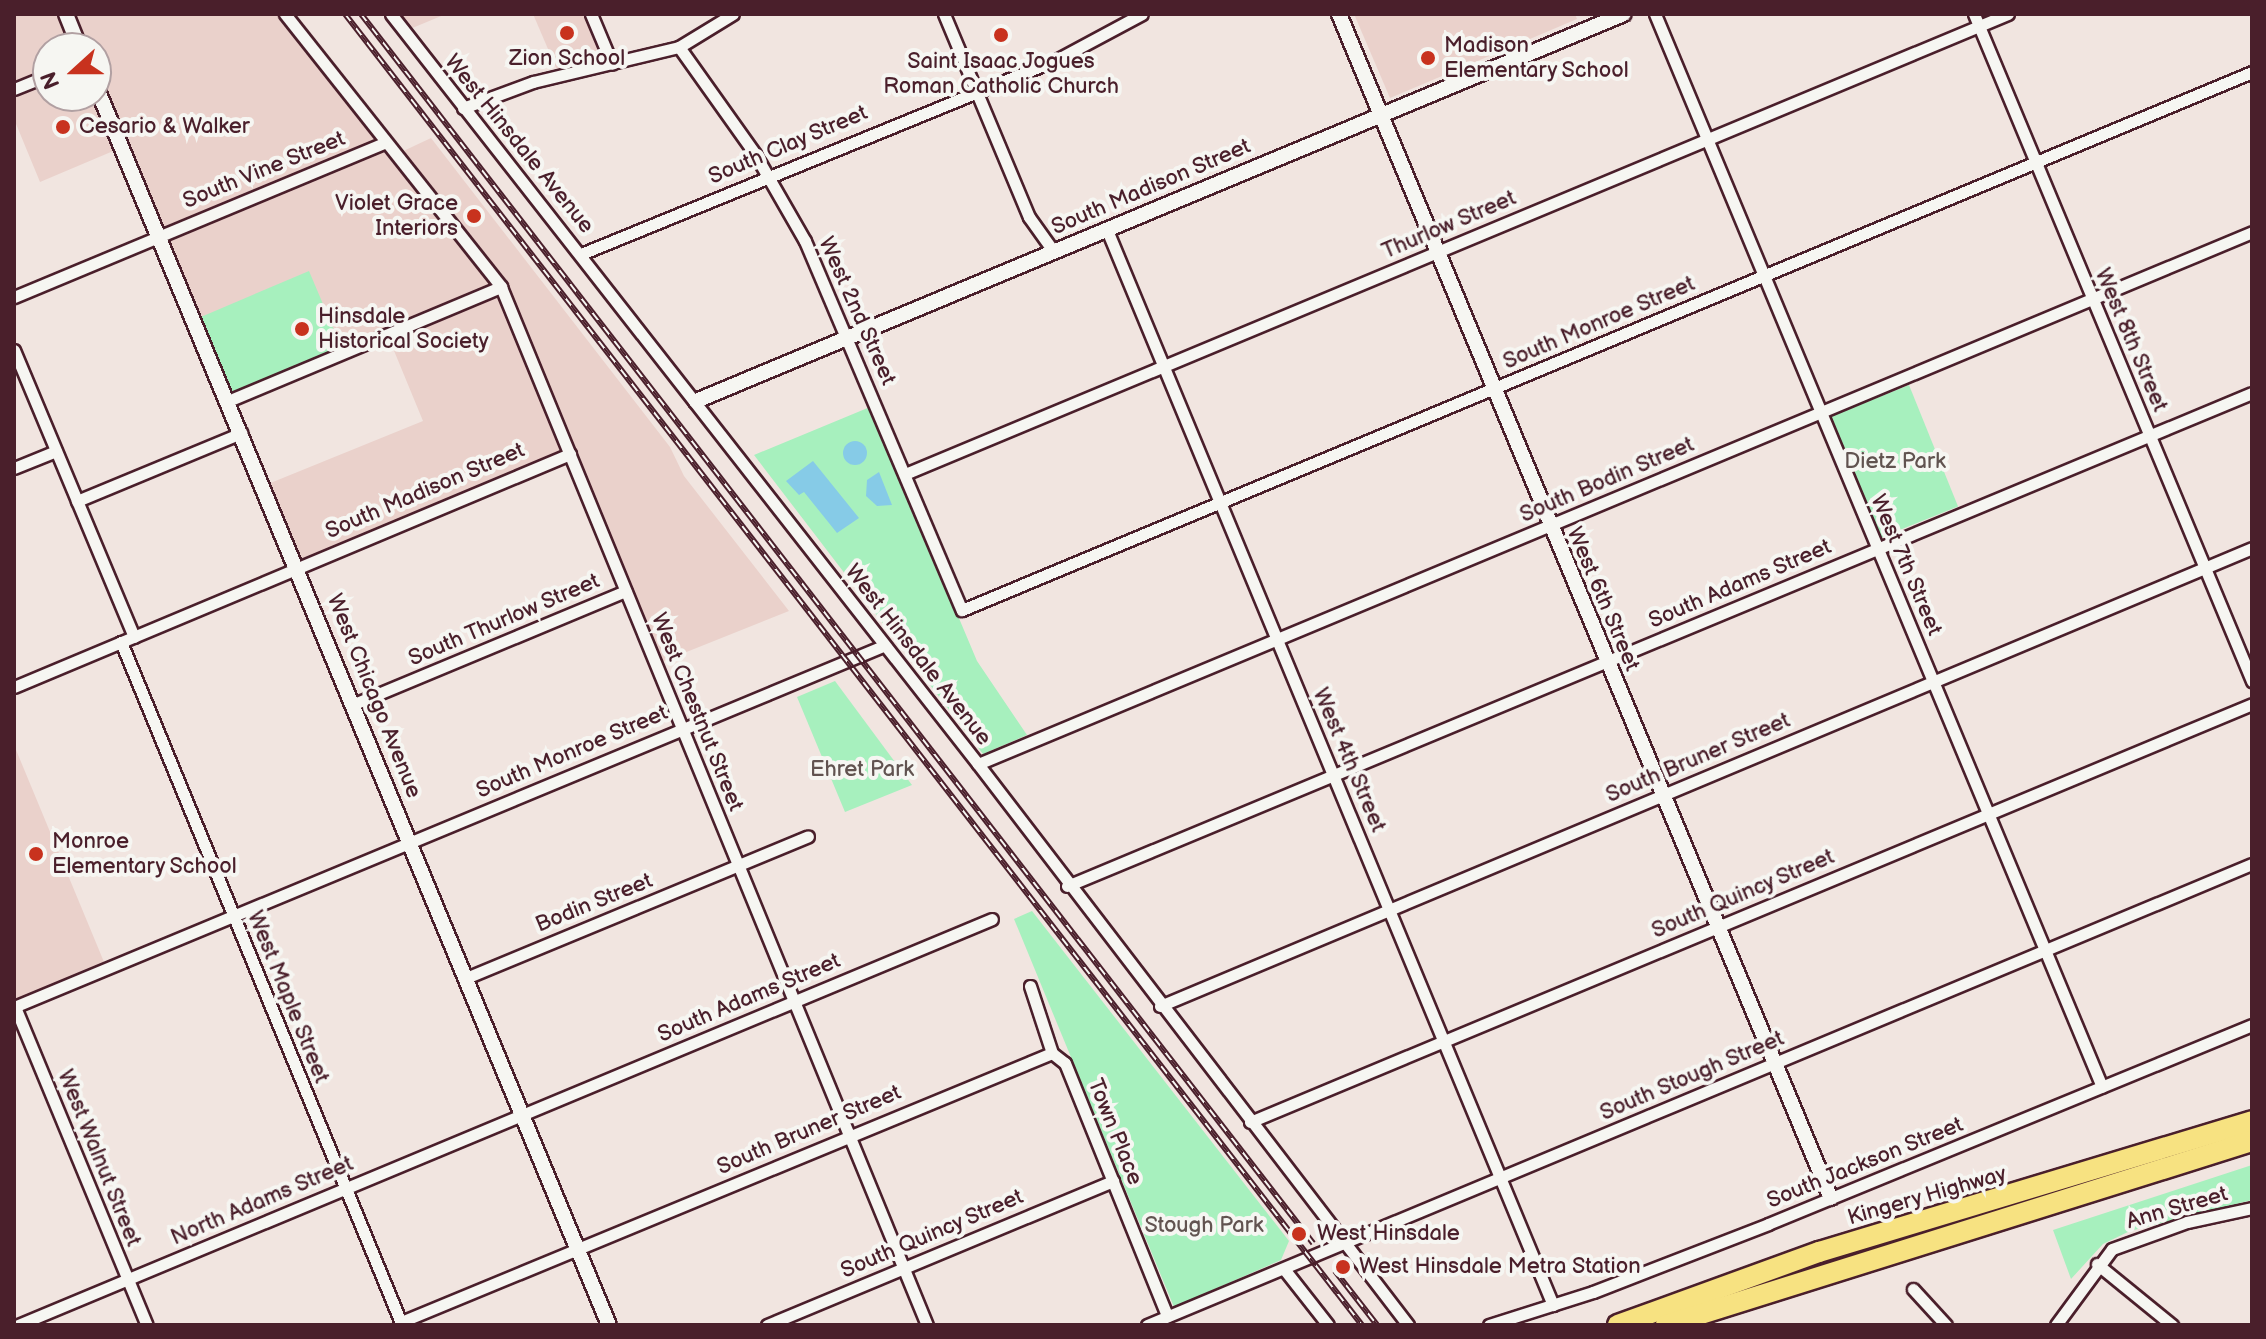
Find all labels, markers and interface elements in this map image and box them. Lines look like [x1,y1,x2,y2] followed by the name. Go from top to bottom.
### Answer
[558,24,576,42] marker: Zion School
[992,26,1010,44] marker: Saint Isaac Jogues Roman Catholic Church
[32,32,112,112] north arrow
[1444,32,1630,84] place label: Madison Elementary School
[509,46,625,72] place label: Zion School
[883,48,1119,100] place label: Saint Isaac Jogues Roman Catholic Church
[439,49,599,239] street label: West Hinsdale Avenue
[1419,49,1437,67] marker: Madison Elementary School
[35,68,67,93] text: N
[704,99,872,191] street label: South Clay Street
[79,114,251,140] place label: Cesario & Walker
[54,118,72,136] marker: Cesario & Walker
[179,125,349,215] street label: South Vine Street
[1047,133,1255,241] street label: South Madison Street
[1378,185,1520,265] street label: Thurlow Street
[335,190,458,242] place label: Violet Grace Interiors
[465,207,483,225] marker: Violet Grace Interiors
[812,233,902,389] street label: West 2nd Street
[2089,264,2173,416] street label: West 8th Street
[1499,271,1699,375] street label: South Monroe Street
[318,303,489,354] place label: Hinsdale Historical Society
[293,320,311,338] marker: Hinsdale Historical Society
[1516,431,1698,529] street label: South Bodin Street
[321,437,529,545] street label: South Madison Street
[1844,449,1946,475] park label: Dietz Park
[1864,490,1948,640] street label: West 7th Street
[1561,523,1645,675] street label: West 6th Street
[1645,534,1835,634] street label: South Adams Street
[839,559,997,751] street label: West Hinsdale Avenue
[404,568,604,672] street label: South Thurlow Street
[321,590,427,802] street label: West Chicago Avenue
[645,609,749,815] street label: West Chestnut Street
[1307,684,1391,836] street label: West 4th Street
[472,700,672,804] street label: South Monroe Street
[1602,707,1794,809] street label: South Bruner Street
[810,757,914,783] park label: Ehret Park
[52,828,238,880] place label: Monroe Elementary School
[1647,843,1839,945] street label: South Quincy Street
[27,845,45,863] marker: Monroe Elementary School
[532,868,656,938] street label: Bodin Street
[241,907,335,1087] street label: West Maple Street
[654,948,844,1048] street label: South Adams Street
[1596,1025,1788,1127] street label: South Stough Street
[51,1065,147,1251] street label: West Walnut Street
[1082,1075,1148,1189] street label: Town Place
[713,1079,905,1181] street label: South Bruner Street
[1762,1111,1968,1215] street label: South Jackson Street
[167,1151,357,1251] street label: North Adams Street
[1844,1161,2010,1231] street label: Kingery Highway
[2123,1181,2231,1235] street label: Ann Street
[836,1183,1028,1285] street label: South Quincy Street
[1145,1213,1263,1239] park label: Stough Park
[1317,1221,1460,1247] place label: West Hinsdale
[1288,1223,1310,1245] marker: West Hinsdale
[1359,1254,1641,1280] place label: West Hinsdale Metra Station
[1334,1258,1352,1276] marker: West Hinsdale Metra Station

